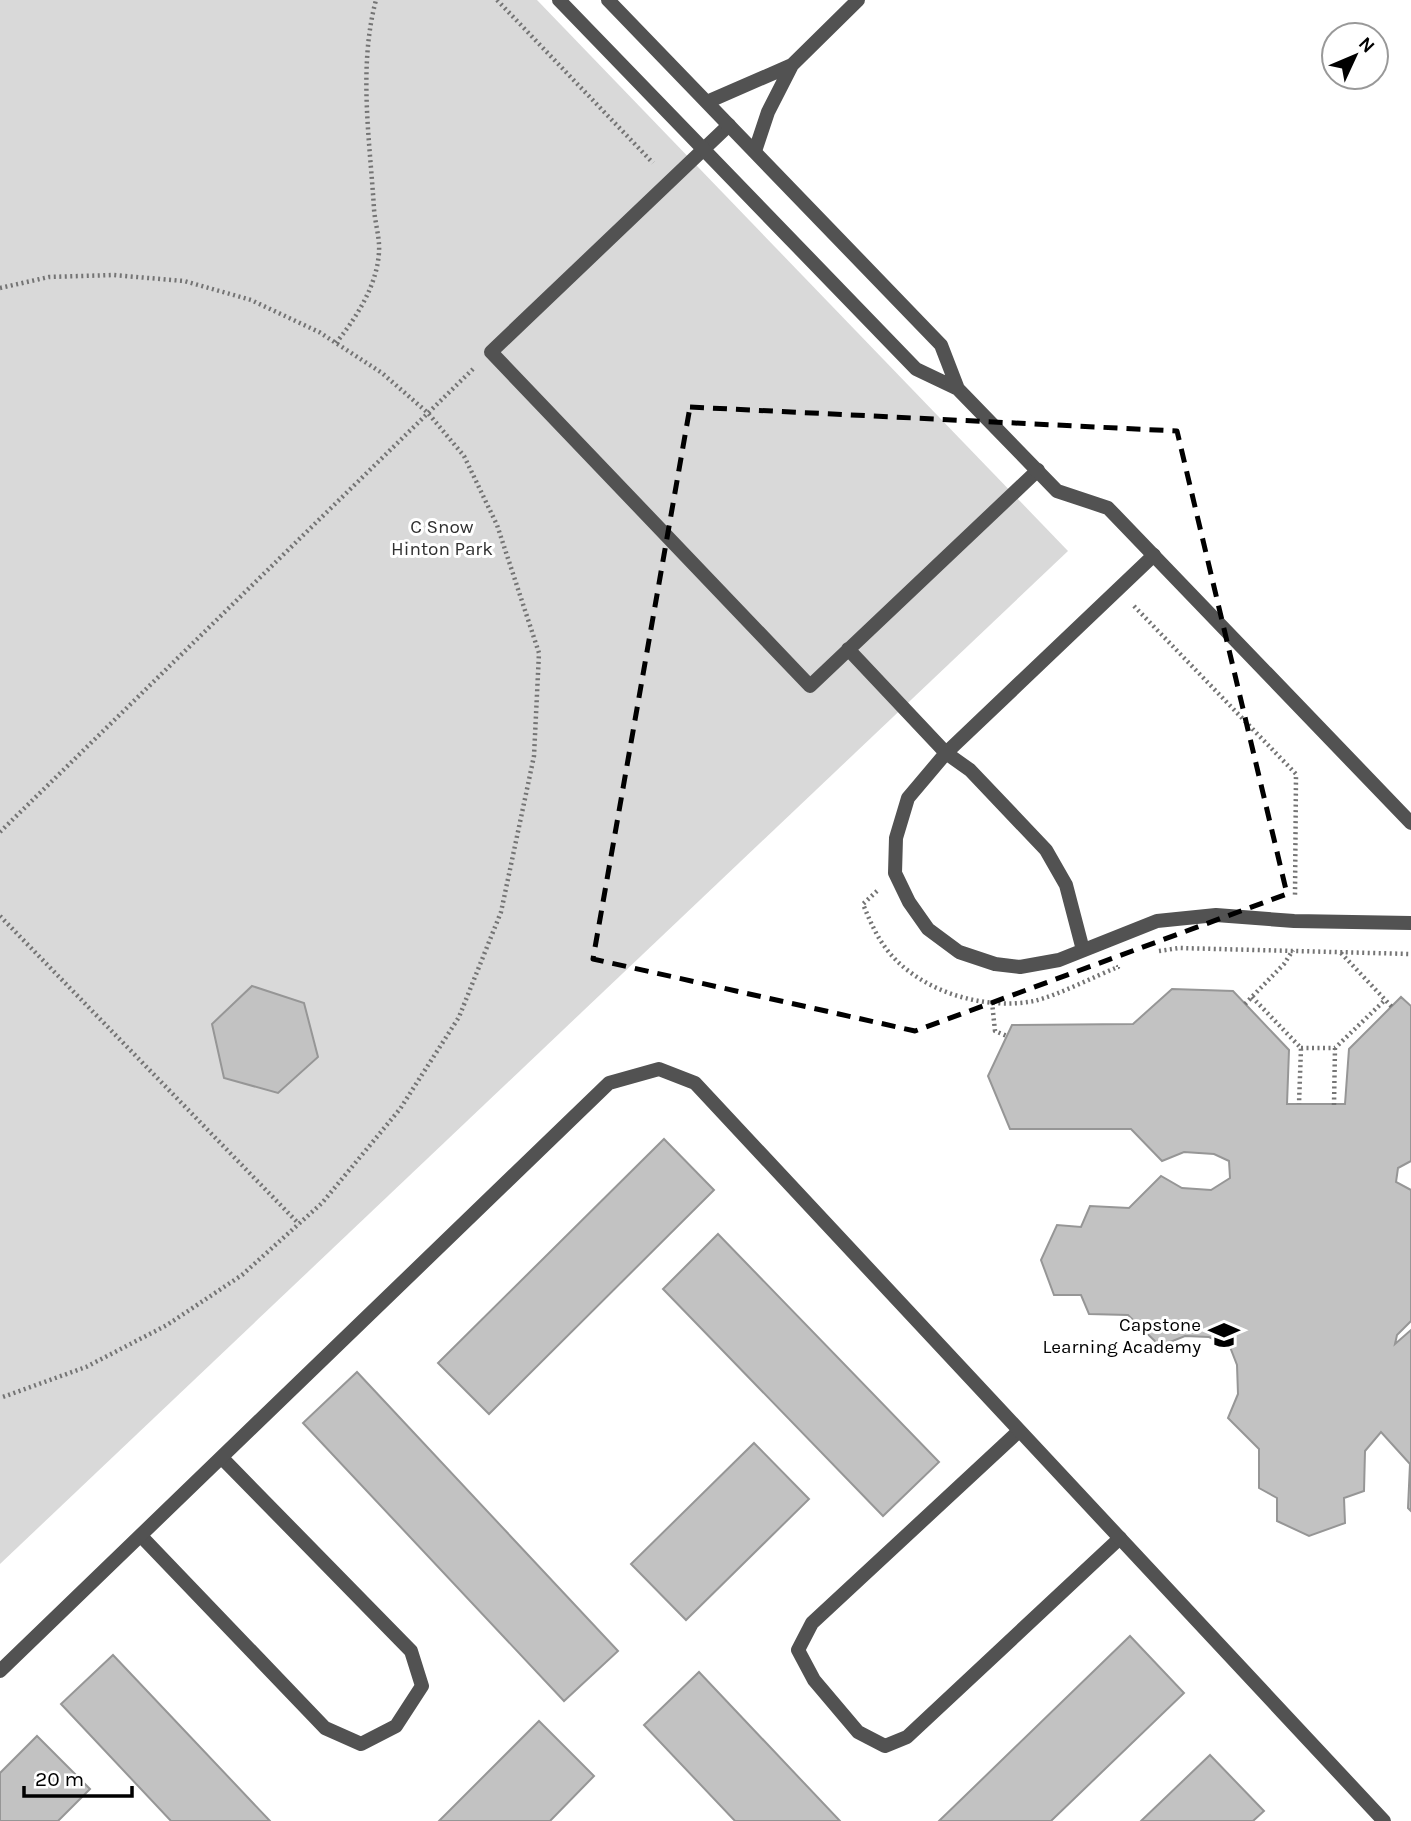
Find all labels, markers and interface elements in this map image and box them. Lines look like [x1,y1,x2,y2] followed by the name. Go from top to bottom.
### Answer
[1320,21,1390,91] north arrow
[1354,32,1379,57] text: N
[391,516,493,560] park label: C Snow Hinton Park
[1042,1314,1201,1358] place label: Capstone Learning Academy
[1207,1318,1241,1352] school or university icon: Capstone Learning Academy
[24,1755,133,1799] scale bar
[35,1767,84,1791] text: 20 m

